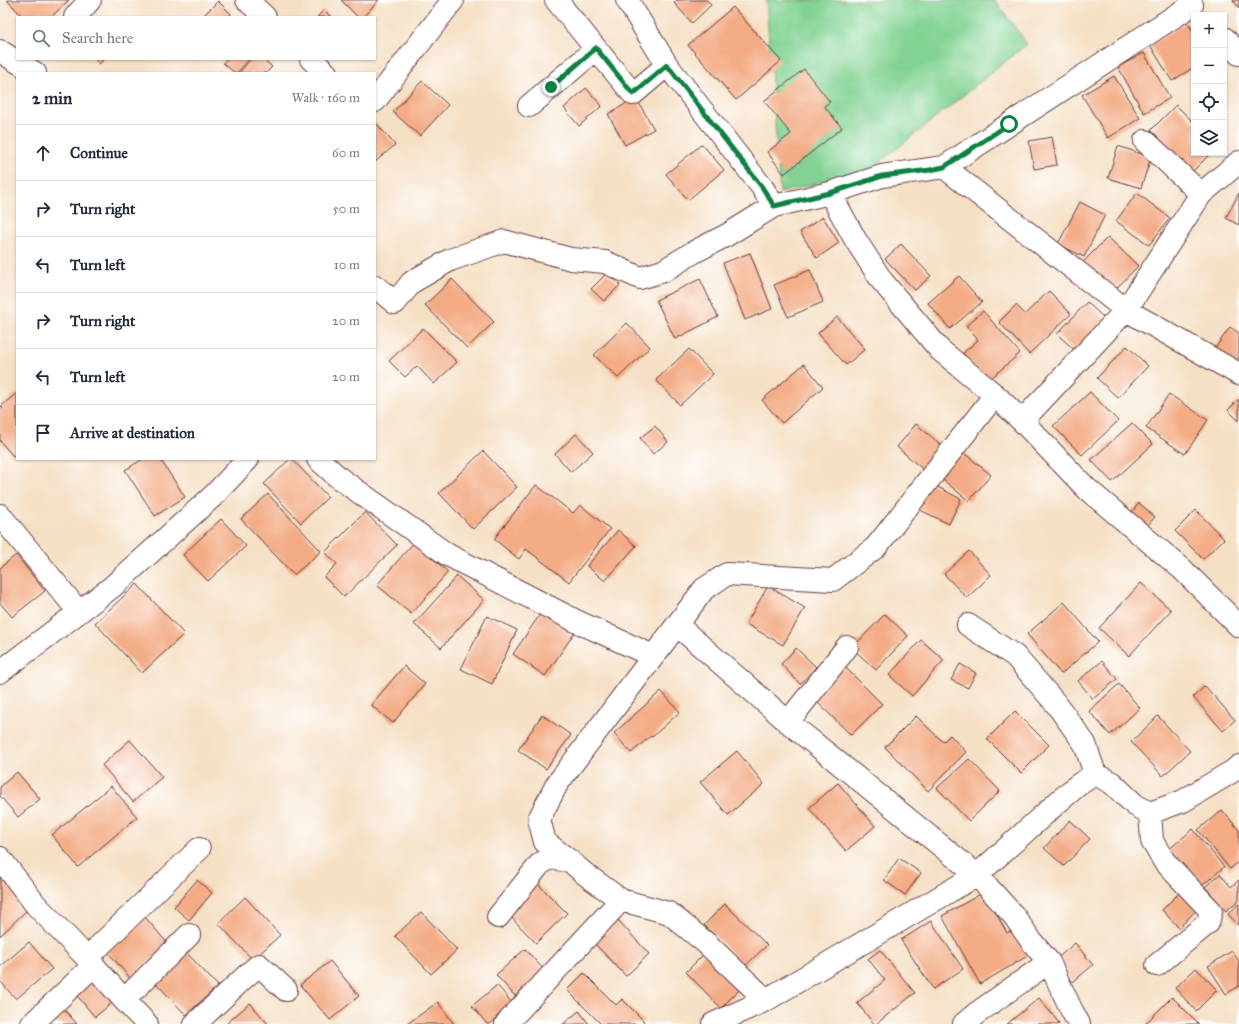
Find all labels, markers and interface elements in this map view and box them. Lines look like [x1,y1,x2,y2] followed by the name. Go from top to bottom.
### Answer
[1191,12,1227,156] map controls
[1191,12,1227,48] button: +
[16,16,376,60] search box
[30,27,52,49] icon: search
[62,29,133,47] text: Search here
[1191,48,1227,84] button: −
[542,78,560,96] route end
[1191,84,1227,120] button: locate
[32,88,72,109] text: 2 min
[292,90,360,106] text: Walk · 160 m
[1000,115,1018,133] route start
[1191,120,1227,156] button: layers
[32,142,54,164] icon: ahead
[70,144,128,162] text: Continue
[332,145,360,161] text: 60 m
[32,198,54,220] icon: right
[70,200,135,218] text: Turn right
[333,201,360,217] text: 50 m
[32,254,54,276] icon: left
[70,256,126,274] text: Turn left
[334,257,360,273] text: 10 m
[32,310,54,332] icon: right
[70,312,135,330] text: Turn right
[332,313,360,329] text: 20 m
[32,366,54,388] icon: left
[70,368,126,386] text: Turn left
[332,369,360,385] text: 20 m
[32,422,54,444] icon: arrive
[70,424,195,442] text: Arrive at destination

